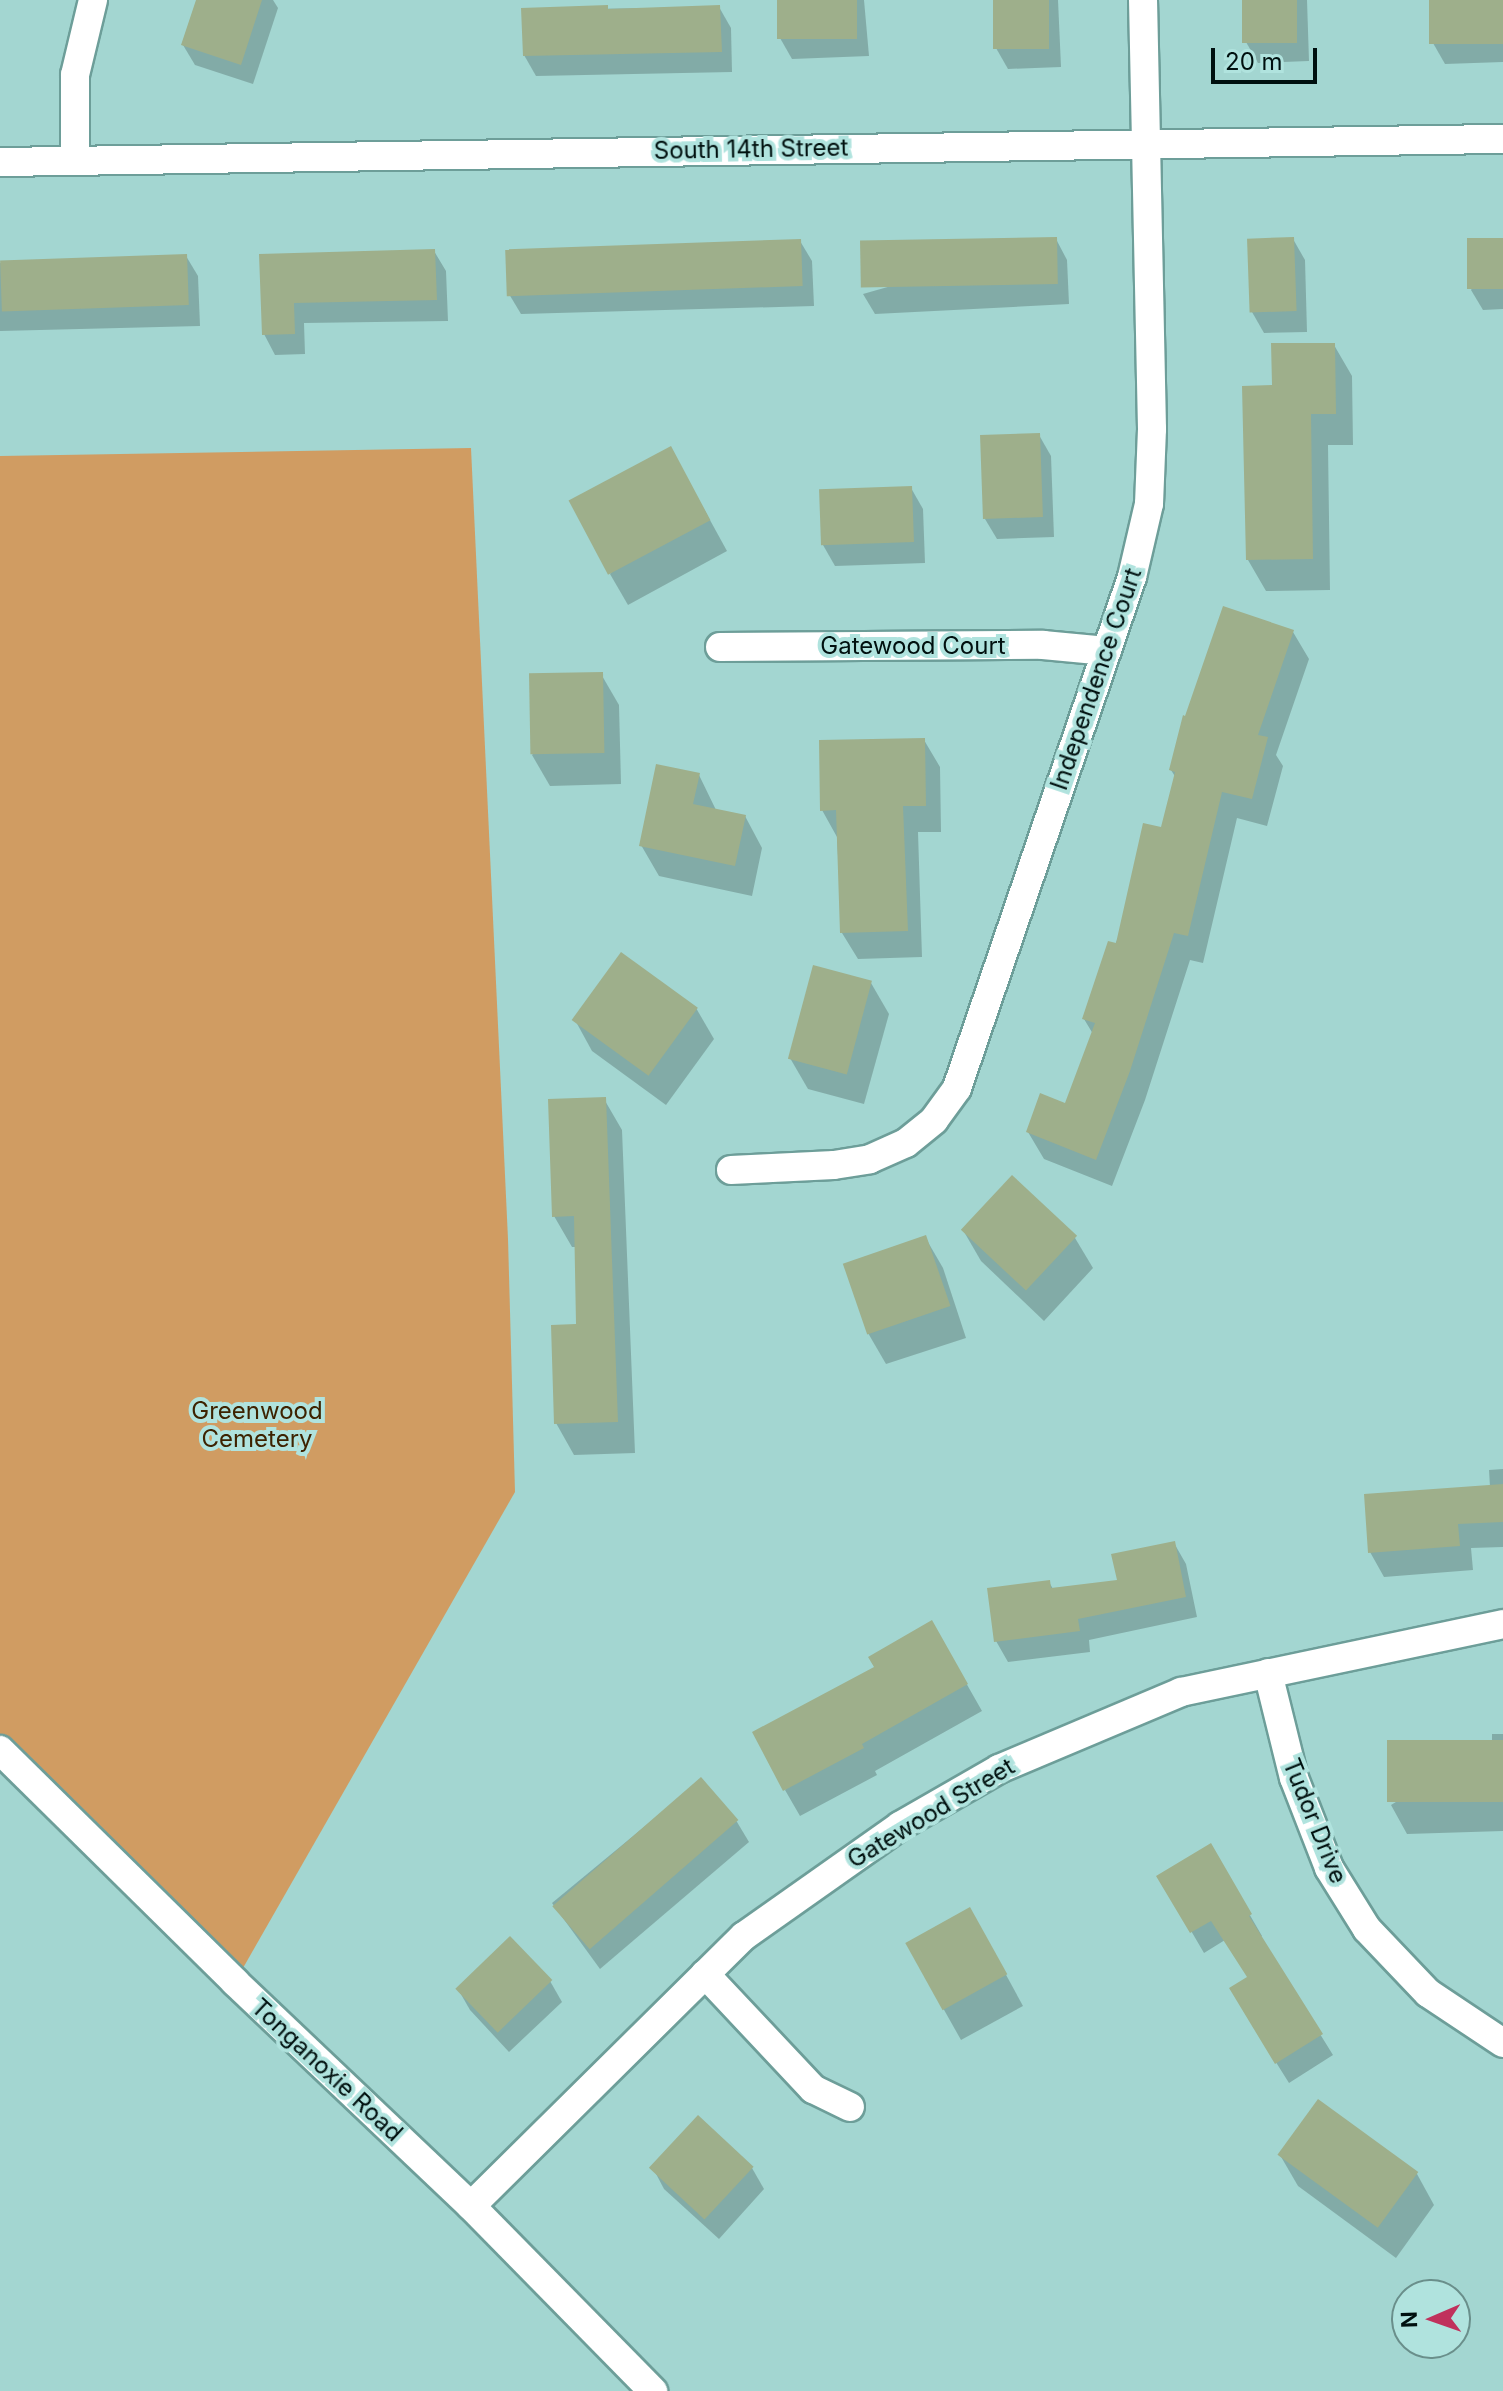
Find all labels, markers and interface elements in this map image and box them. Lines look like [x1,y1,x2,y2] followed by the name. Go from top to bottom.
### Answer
[1215,32,1321,82] scale bar
[1225,47,1283,76] text: 20 m
[653,133,849,165] street label: South 14th Street
[1044,564,1148,794] street label: Independence Court
[820,632,1006,660] street label: Gatewood Court
[191,1397,323,1453] park label: Greenwood Cemetery
[842,1752,1020,1874] street label: Gatewood Street
[1277,1754,1353,1888] street label: Tudor Drive
[246,1993,408,2147] street label: Tonganoxie Road
[1391,2279,1471,2359] north arrow
[1396,2311,1422,2329] text: N

